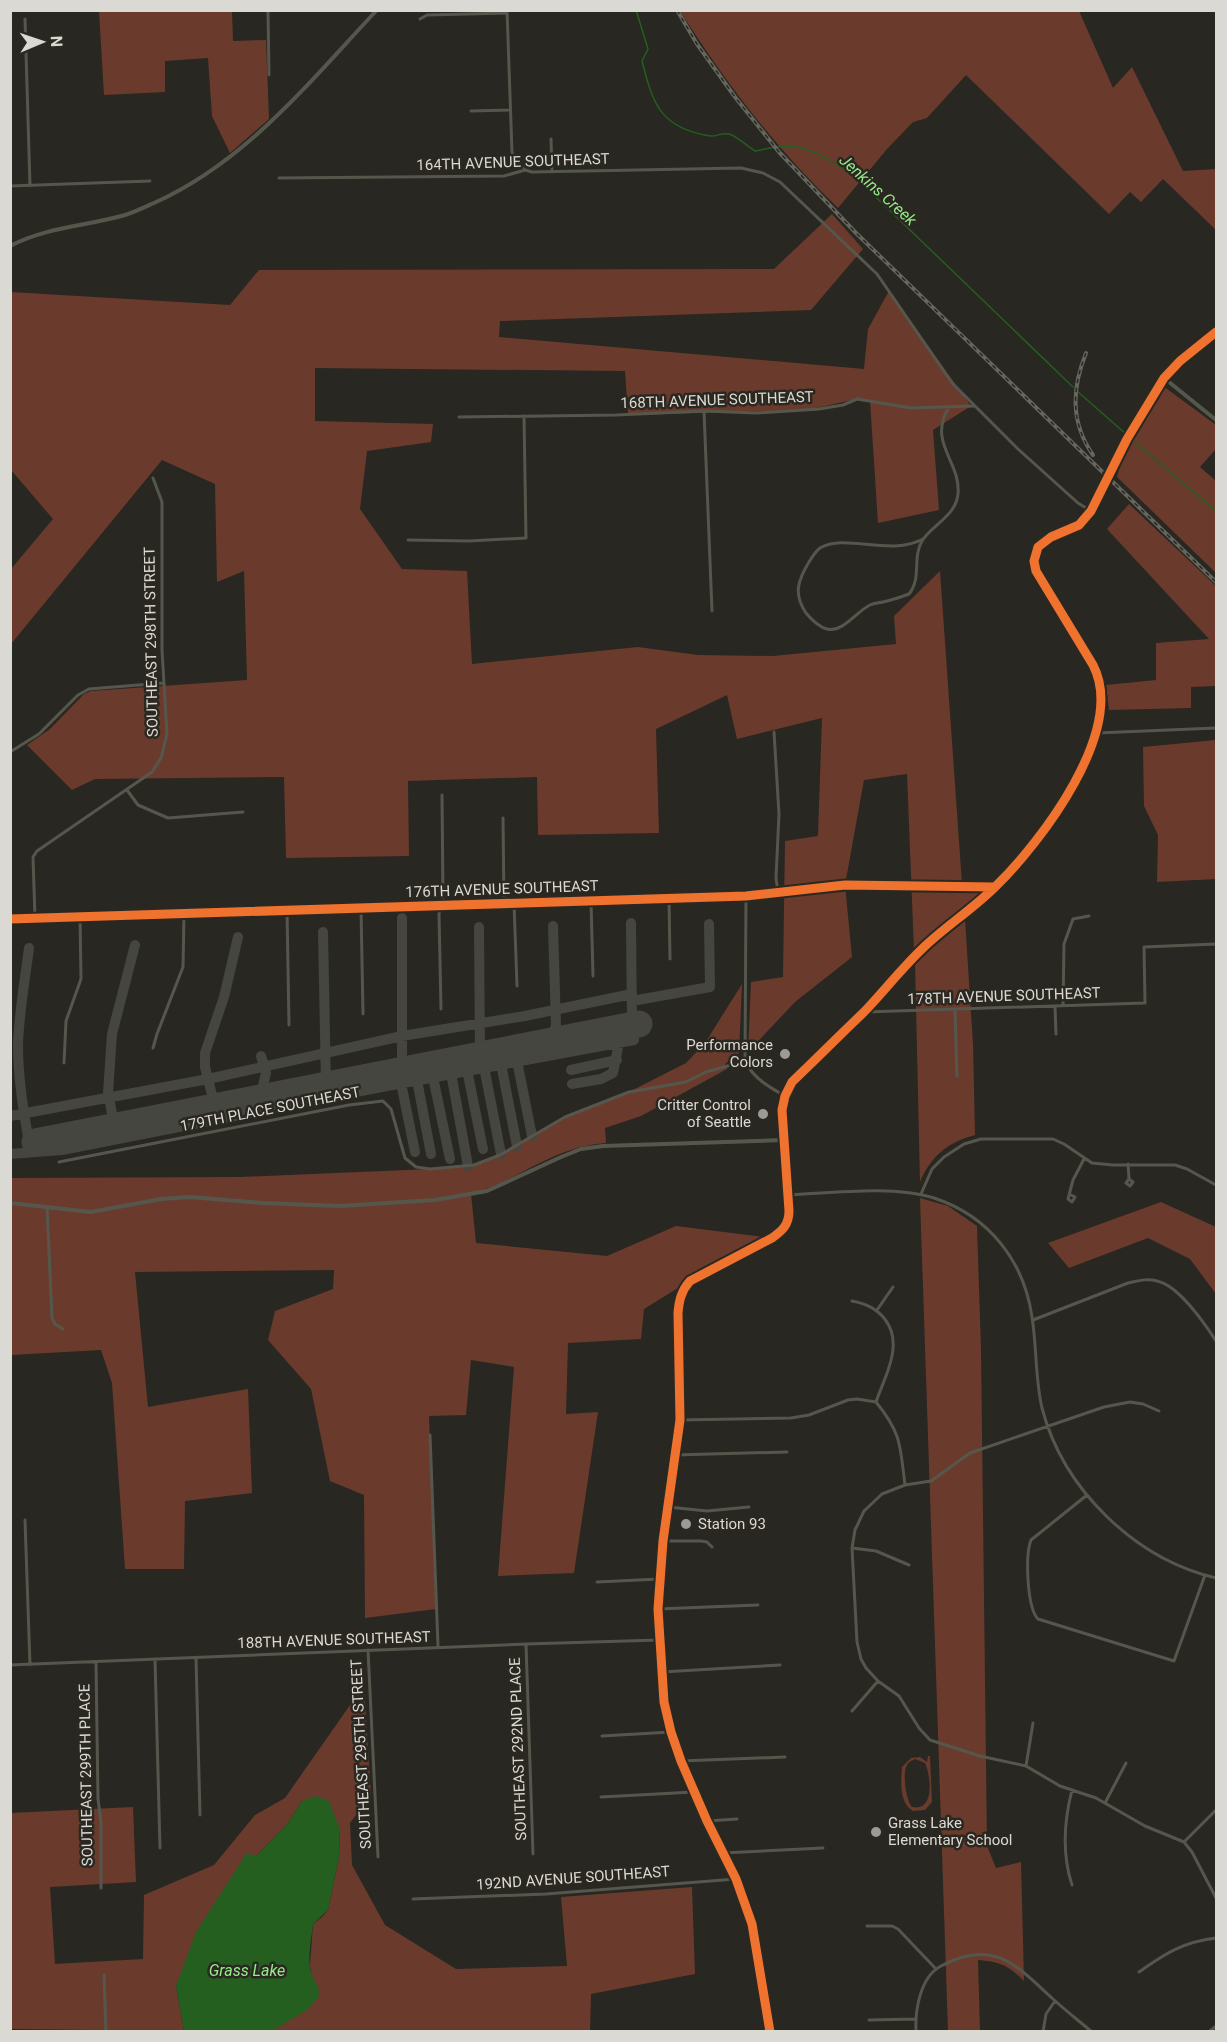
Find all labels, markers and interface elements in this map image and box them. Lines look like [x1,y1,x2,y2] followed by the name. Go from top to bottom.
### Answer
[12,12,72,72] north arrow
[47,36,66,47] text: N
[416,150,610,174] street label: 164TH AVENUE SOUTHEAST
[836,150,921,230] water label: Jenkins Creek
[620,388,814,412] street label: 168TH AVENUE SOUTHEAST
[140,547,162,737] street label: SOUTHEAST 298TH STREET
[405,877,599,901] street label: 176TH AVENUE SOUTHEAST
[907,984,1101,1008] street label: 178TH AVENUE SOUTHEAST
[686,1036,773,1071] place label: Performance Colors
[778,1047,792,1061] marker: Performance Colors
[179,1083,361,1135] street label: 179TH PLACE SOUTHEAST
[657,1096,751,1131] place label: Critter Control of Seattle
[756,1107,770,1121] marker: Critter Control of Seattle
[698,1515,766,1533] place label: Station 93
[679,1517,693,1531] marker: Station 93
[237,1628,431,1652] street label: 188TH AVENUE SOUTHEAST
[506,1657,530,1841] street label: SOUTHEAST 292ND PLACE
[347,1659,375,1849] street label: SOUTHEAST 295TH STREET
[75,1683,97,1866] street label: SOUTHEAST 299TH PLACE
[888,1814,1012,1849] place label: Grass Lake Elementary School
[869,1825,883,1839] marker: Grass Lake Elementary School
[475,1862,671,1894] street label: 192ND AVENUE SOUTHEAST
[209,1961,285,1980] water label: Grass Lake

